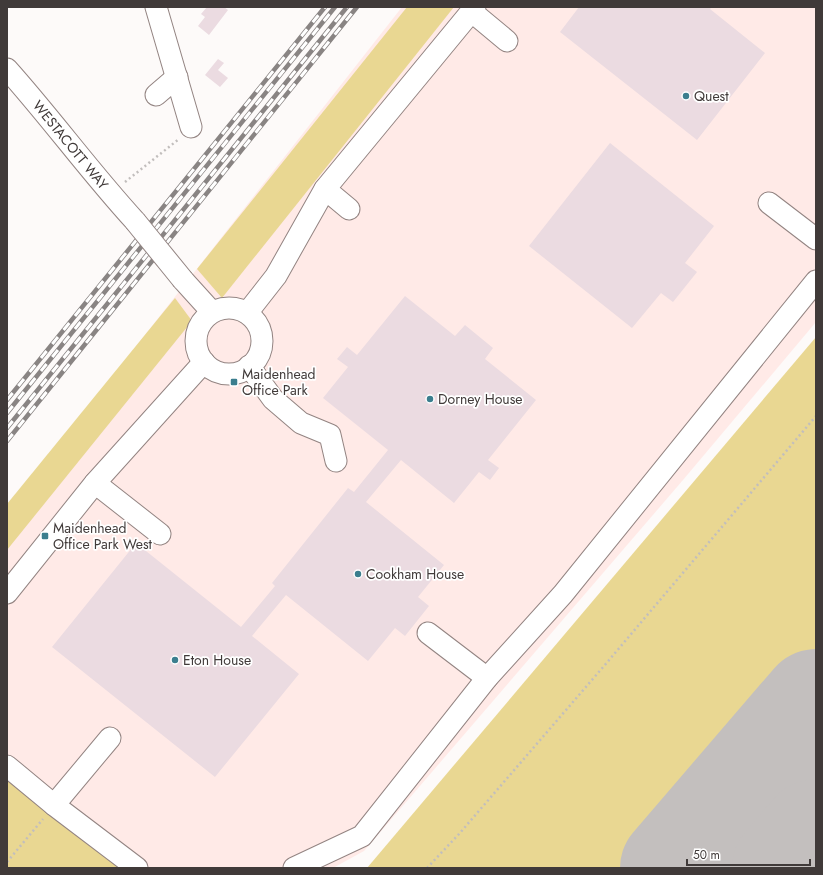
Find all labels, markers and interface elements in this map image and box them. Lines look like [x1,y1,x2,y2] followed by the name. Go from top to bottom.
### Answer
[694,86,729,106] place label: Quest
[681,91,691,101] marker: Quest
[28,96,113,194] street label: WESTACOTT WAY
[242,364,316,400] place label: Maidenhead Office Park
[229,377,239,387] marker: Maidenhead Office Park
[438,389,523,409] place label: Dorney House
[425,394,435,404] marker: Dorney House
[53,518,153,554] place label: Maidenhead Office Park West
[40,531,50,541] marker: Maidenhead Office Park West
[366,564,464,584] place label: Cookham House
[353,569,363,579] marker: Cookham House
[183,650,251,670] place label: Eton House
[170,655,180,665] marker: Eton House
[687,841,810,867] scale bar
[693,846,720,864] text: 50 m

